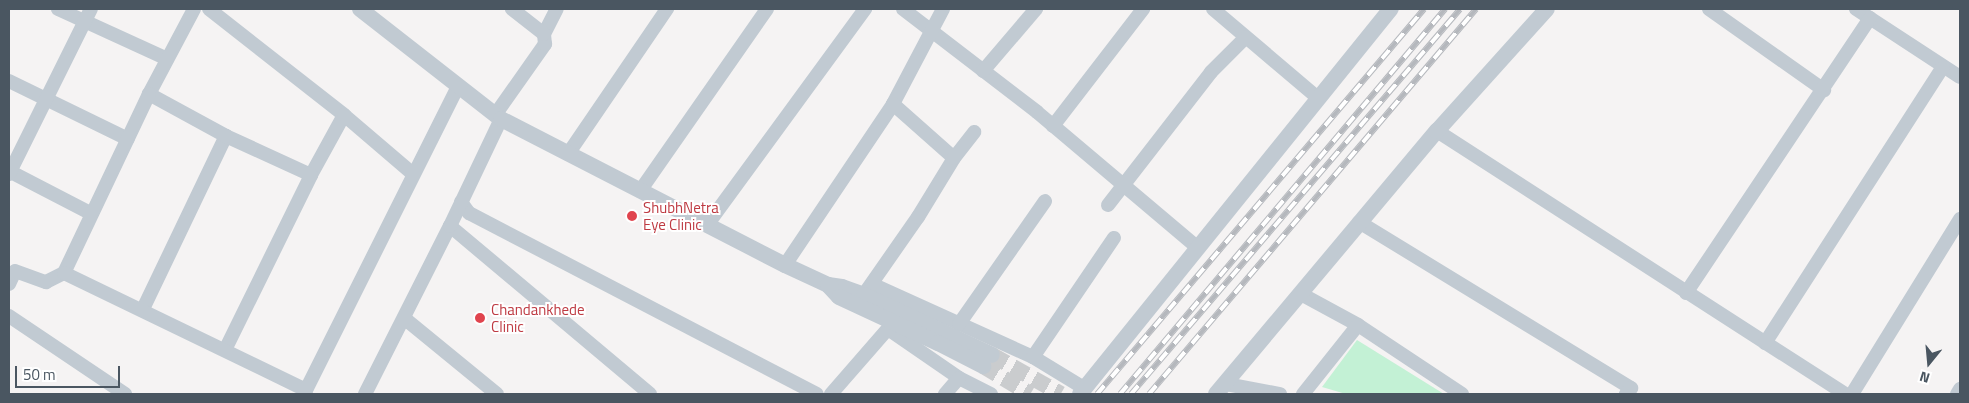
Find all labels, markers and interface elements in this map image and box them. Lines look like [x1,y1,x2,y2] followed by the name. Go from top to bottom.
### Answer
[643,198,719,233] place label: ShubhNetra Eye Clinic
[625,209,639,223] marker: ShubhNetra Eye Clinic
[491,300,585,335] place label: Chandankhede Clinic
[473,311,487,325] marker: Chandankhede Clinic
[1904,338,1954,388] north arrow
[18,356,122,388] scale bar
[23,363,56,386] text: 50 m
[1917,366,1932,389] text: N

